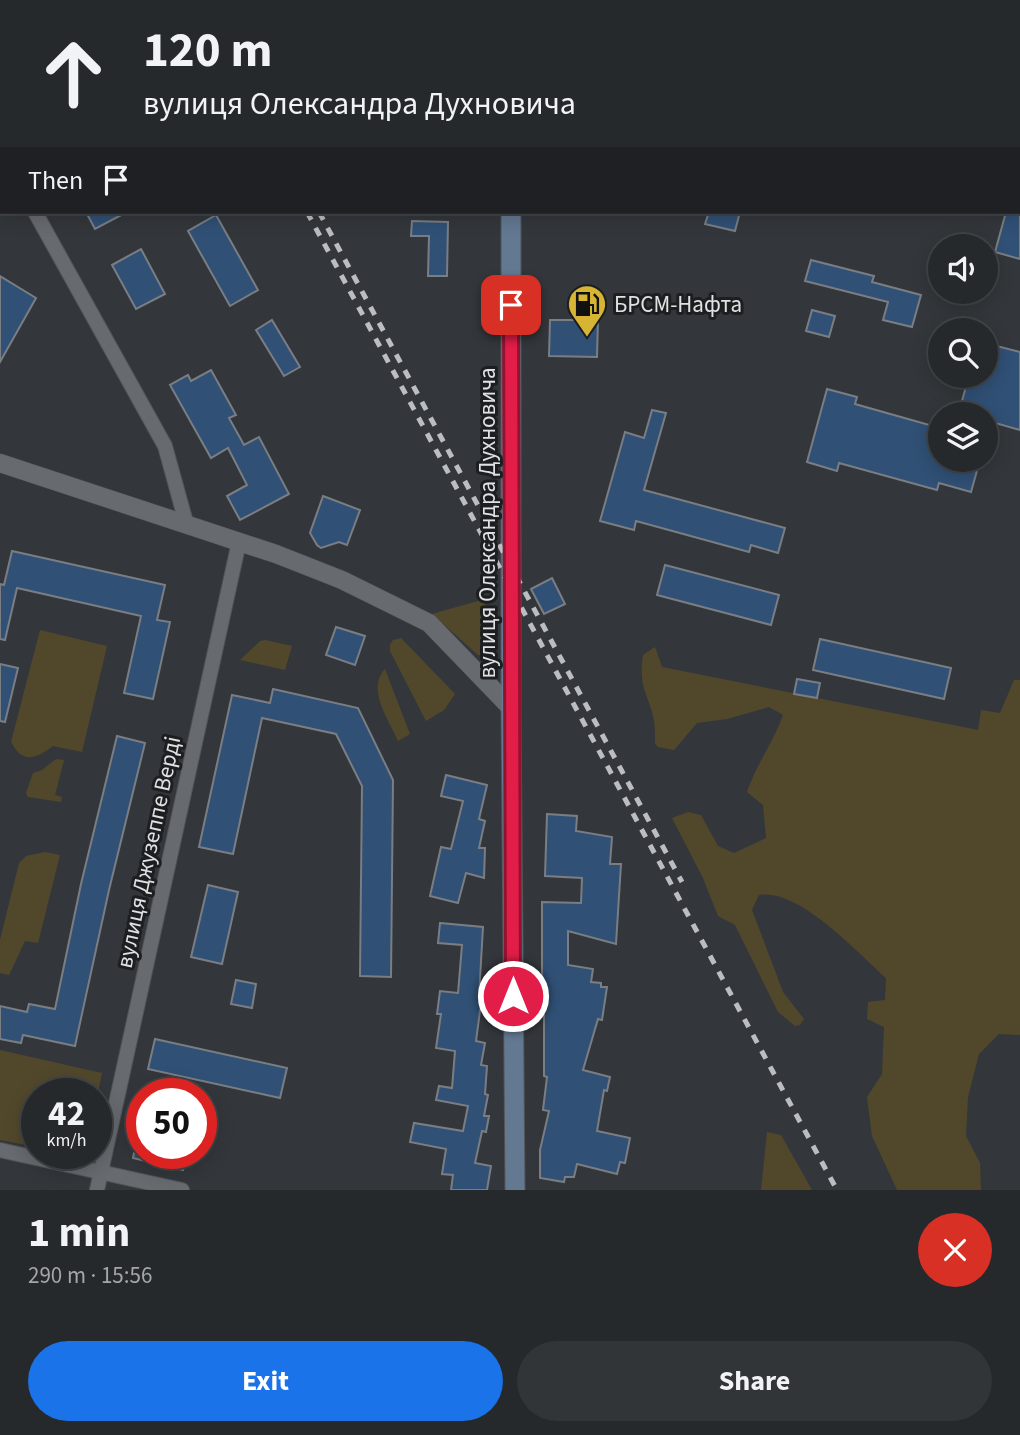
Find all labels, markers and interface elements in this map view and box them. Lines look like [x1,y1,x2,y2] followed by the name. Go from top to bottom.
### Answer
[143,16,272,86] text: 120 m
[28,28,119,119] icon: ahead
[143,81,576,127] text: вулиця Олександра Духновича
[97,161,135,199] icon: arrive
[28,162,83,199] text: Then
[928,234,998,472] map controls
[928,234,998,304] button: sound
[481,275,541,335] pin
[566,283,608,338] fuel station icon: БРСМ-Нафта
[492,286,530,324] icon: arrive
[614,288,742,321] place label: БРСМ-Нафта
[928,318,998,388] button: search
[471,367,504,679] street label: вулиця Олександра Духновича
[928,402,998,472] button: layers
[108,733,189,971] street label: вулиця Джузеппе Верді
[476,959,550,1033] position arrow
[126,1078,217,1169] speed limit sign: 50
[48,1089,85,1139] text: 42
[47,1128,86,1153] text: km/h
[28,1203,130,1263] text: 1 min
[918,1213,992,1287] button: close
[28,1259,152,1292] text: 290 m · 15:56
[28,1341,503,1421] button: Exit
[517,1341,992,1421] button: Share

